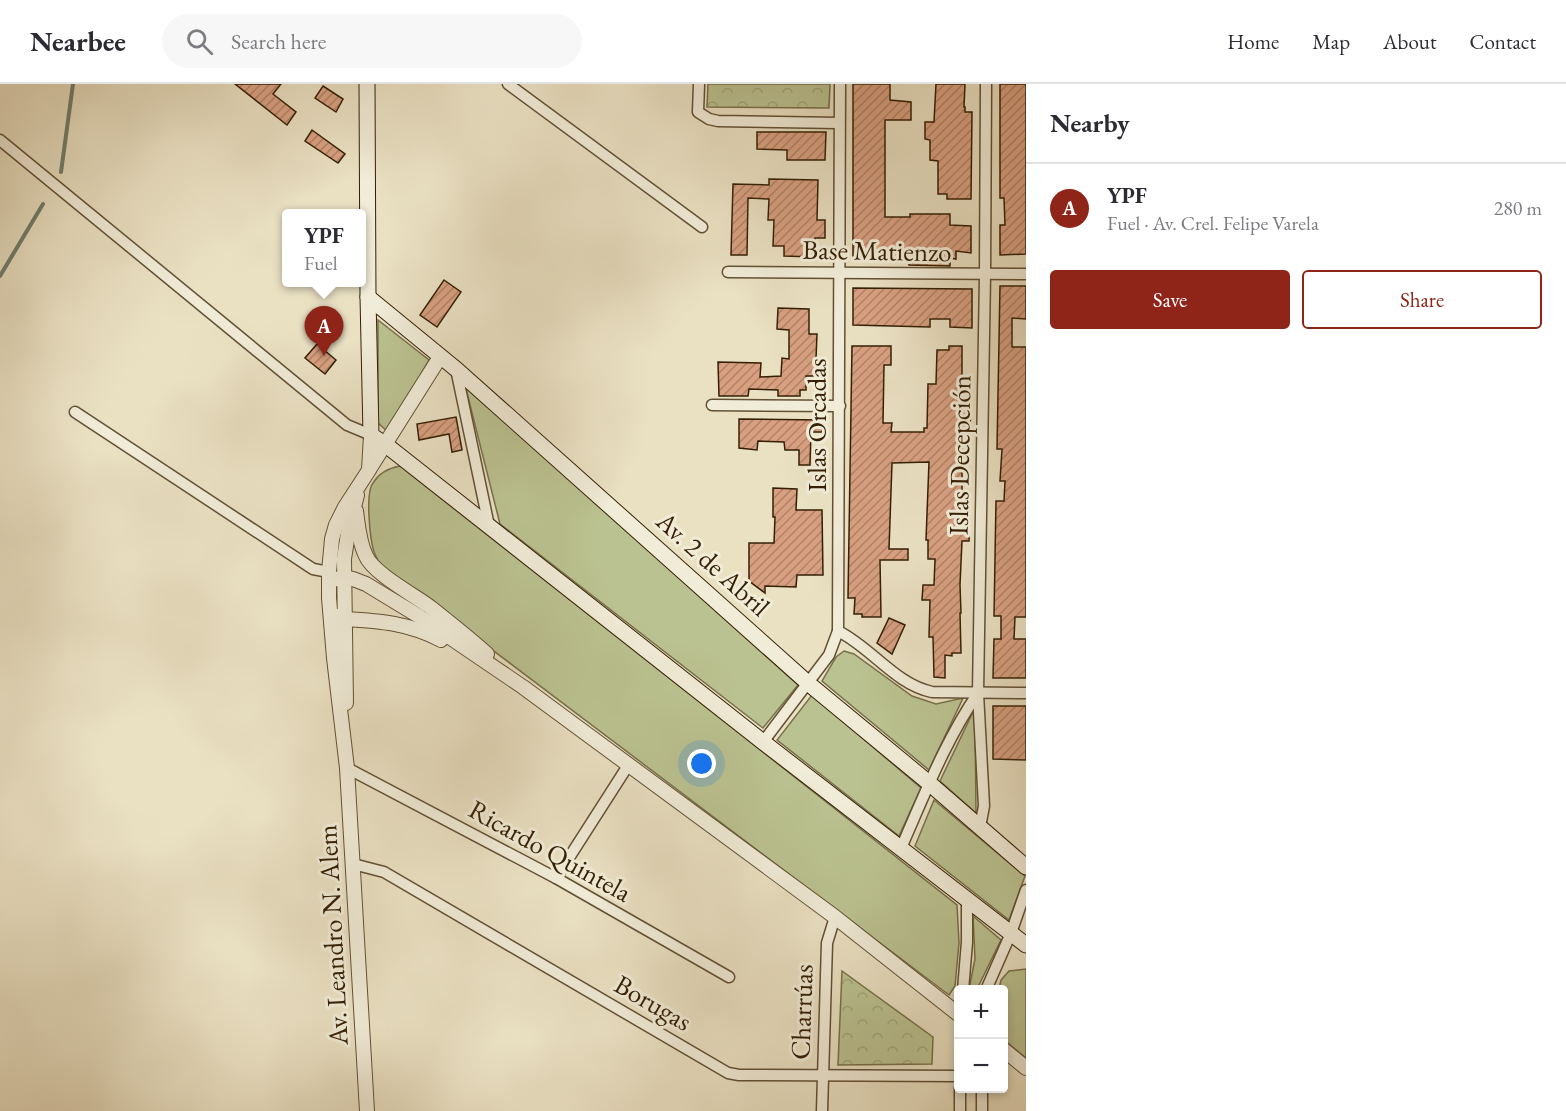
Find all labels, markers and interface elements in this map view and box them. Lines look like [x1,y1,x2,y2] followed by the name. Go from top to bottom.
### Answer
[162,14,582,68] search box
[30,23,126,59] text: Nearbee
[183,25,216,58] icon: search
[231,27,326,56] text: Search here
[1227,28,1279,55] text: Home
[1312,28,1350,55] text: Map
[1383,28,1436,55] text: About
[1469,28,1536,55] text: Contact
[1050,106,1130,140] text: Nearby
[1107,181,1147,210] text: YPF
[1062,195,1077,221] text: A
[1494,195,1542,221] text: 280 m
[282,209,366,287] popup
[1107,210,1319,236] text: Fuel · Av. Crel. Felipe Varela
[304,221,344,250] text: YPF
[802,232,952,269] street label: Base Matienzo
[304,250,338,276] text: Fuel
[1050,270,1290,329] button: Save
[1302,270,1542,329] button: Share
[304,306,344,356] pin: A
[799,358,834,492] street label: Islas Orcadas
[941,375,978,535] street label: Islas Decepción
[648,503,777,624] street label: Av. 2 de Abril
[687,749,716,778] your location
[463,791,638,910] street label: Ricardo Quintela
[309,824,356,1047] street label: Av. Leandro N. Alem
[782,964,821,1060] street label: Charrúas
[608,966,698,1039] street label: Borugas
[954,985,1008,1093] map controls
[954,985,1008,1039] button: +
[954,1039,1008,1093] button: −

